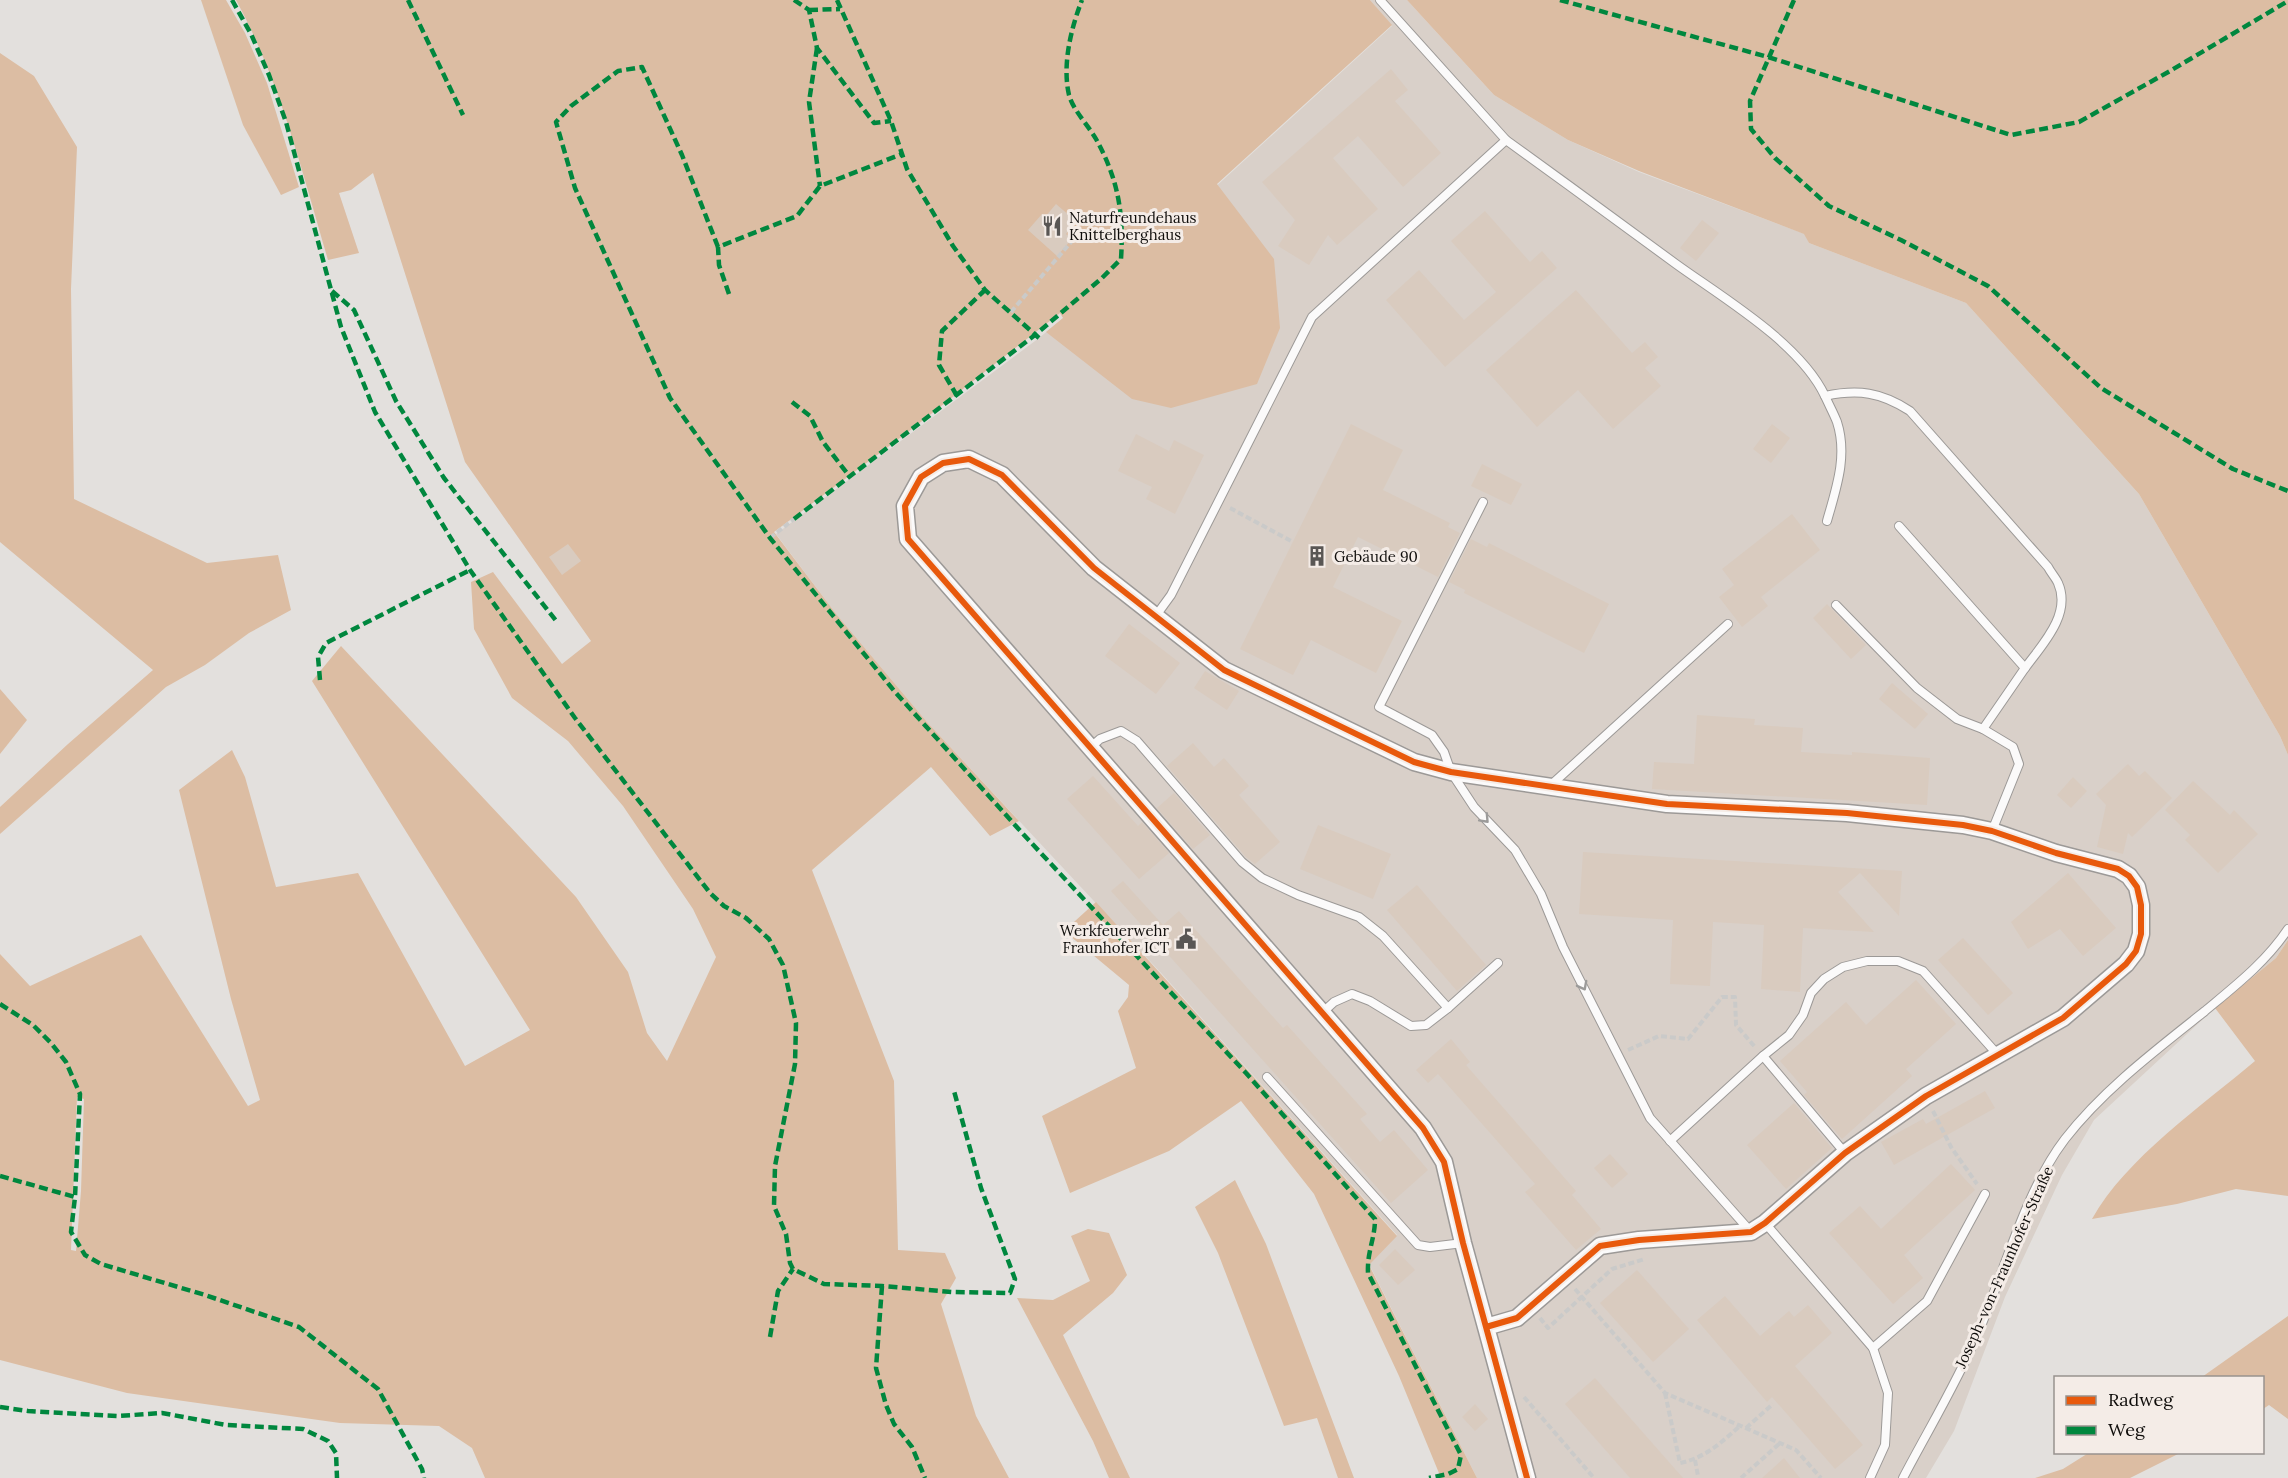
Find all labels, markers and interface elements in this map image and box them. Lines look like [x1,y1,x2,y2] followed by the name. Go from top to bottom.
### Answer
[1069,208,1197,244] place label: Naturfreundehaus Knittelberghaus
[1040,214,1064,238] restaurant icon: Naturfreundehaus Knittelberghaus
[1305,544,1329,568] building icon: Gebäude 90
[1334,547,1418,566] place label: Gebäude 90
[1478,813,1489,823] one-way arrow
[1060,921,1170,957] place label: Werkfeuerwehr Fraunhofer ICT
[1174,927,1198,951] public building icon: Werkfeuerwehr Fraunhofer ICT
[1576,979,1587,990] one-way arrow
[1950,1163,2057,1372] street label: Joseph-von-Fraunhofer-Straße
[2054,1376,2264,1454] legend
[2108,1388,2174,1411] text: Radweg
[2108,1418,2146,1441] text: Weg

